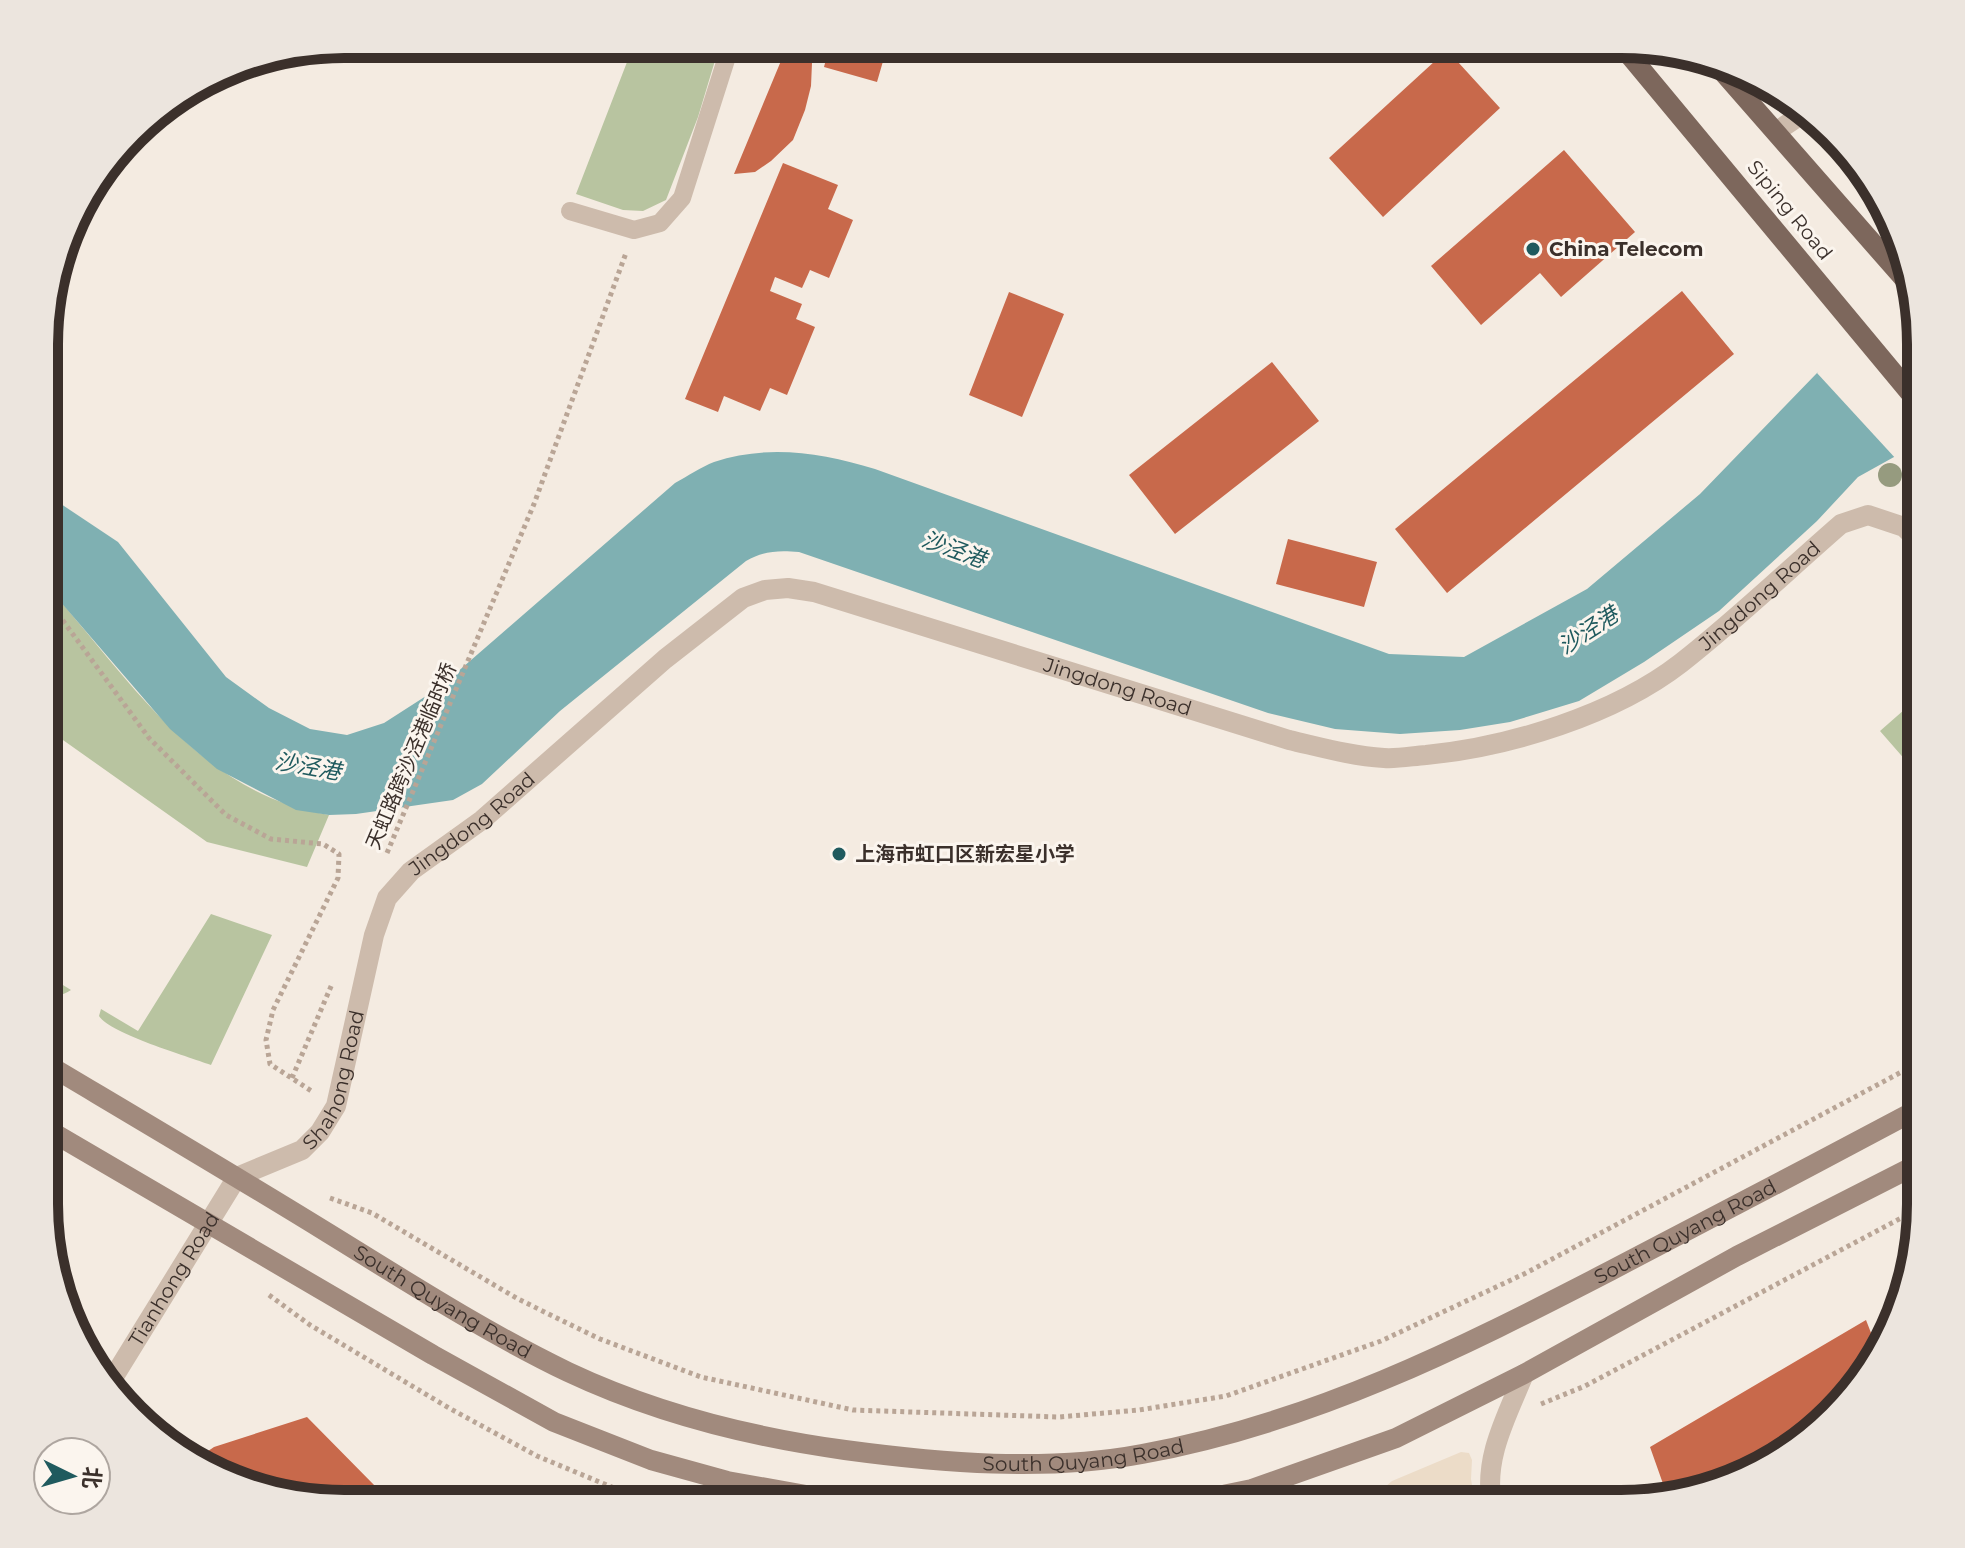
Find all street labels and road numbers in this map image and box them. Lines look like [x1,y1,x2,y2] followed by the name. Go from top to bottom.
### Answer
[1742,155,1838,265] street label: Siping Road
[1693,536,1825,656] street label: Jingdong Road
[1040,652,1195,721] street label: Jingdong Road
[361,659,461,853] street label: 天虹路跨沙泾港临时桥
[403,767,540,881] street label: Jingdong Road
[297,1008,369,1155] street label: Shahong Road
[1590,1174,1780,1289] street label: South Quyang Road
[124,1208,224,1351] street label: Tianhong Road
[349,1240,536,1364] street label: South Quyang Road
[982,1434,1186,1476] street label: South Quyang Road

